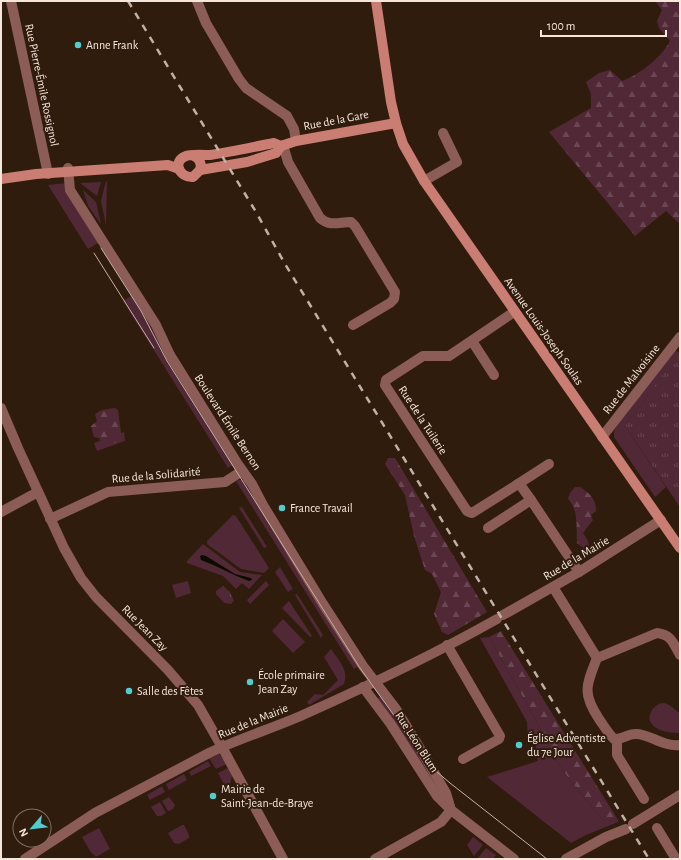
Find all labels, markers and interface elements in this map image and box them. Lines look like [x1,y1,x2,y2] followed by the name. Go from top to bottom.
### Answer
[541,12,666,38] scale bar
[547,20,575,32] text: 100 m
[23,23,62,147] street label: Rue Pierre-Émile Rossignol
[86,39,139,51] place label: Anne Frank
[73,40,83,50] marker: Anne Frank
[302,108,370,132] street label: Rue de la Gare
[502,275,586,387] street label: Avenue Louis-Joseph Soulas
[600,342,662,416] street label: Rue de Malvoisine
[193,371,264,472] street label: Boulevard Émile Bernon
[396,384,450,456] street label: Rue de la Tuilerie
[111,465,201,485] street label: Rue de la Solidarité
[290,502,353,514] place label: France Travail
[277,503,287,513] marker: France Travail
[541,534,611,582] street label: Rue de la Mairie
[119,603,170,654] street label: Rue Jean Zay
[258,668,325,696] place label: École primaire Jean Zay
[245,677,255,687] marker: École primaire Jean Zay
[137,685,204,697] place label: Salle des Fêtes
[124,686,134,696] marker: Salle des Fêtes
[216,702,290,740] street label: Rue de la Mairie
[393,710,441,774] street label: Rue Léon Blum
[527,731,606,758] place label: Église Adventiste du 7e Jour
[514,740,524,750] marker: Église Adventiste du 7e Jour
[221,783,313,810] place label: Mairie de Saint-Jean-de-Braye
[208,791,218,801] marker: Mairie de Saint-Jean-de-Braye
[12,808,52,848] north arrow
[17,826,30,838] text: N

